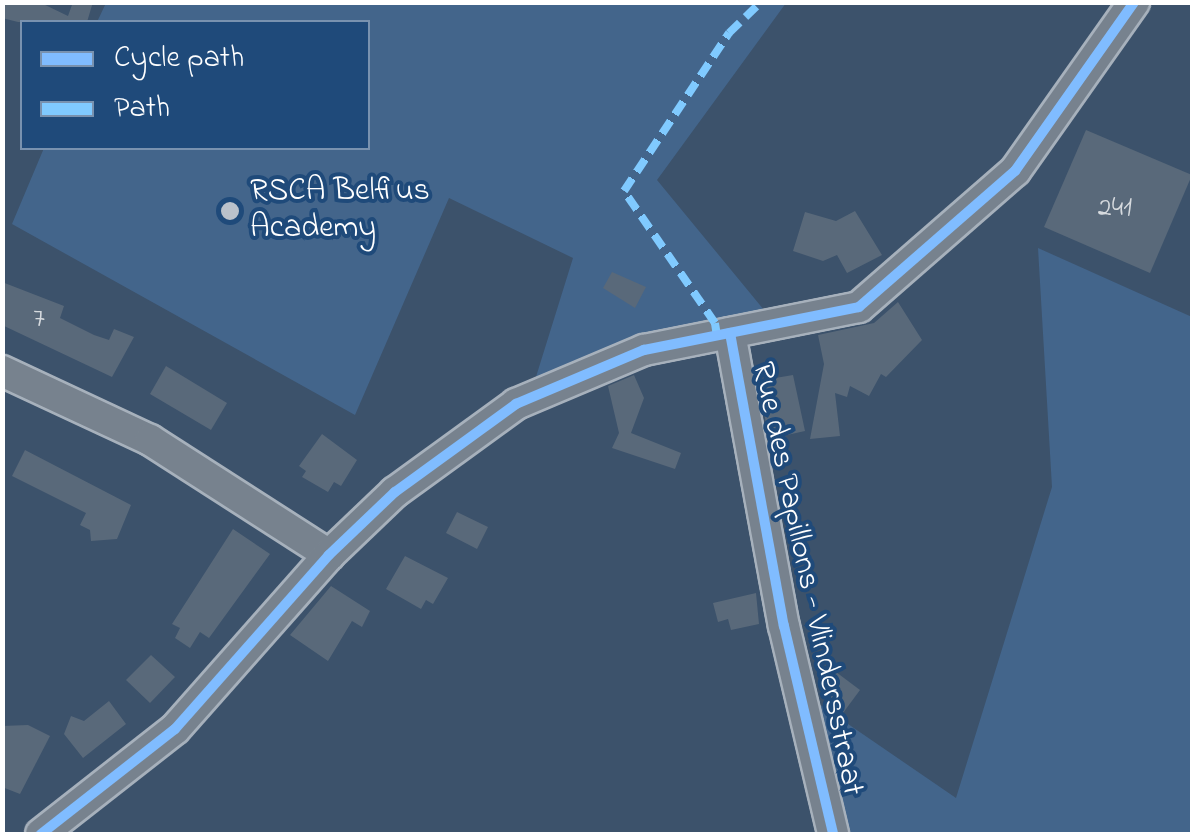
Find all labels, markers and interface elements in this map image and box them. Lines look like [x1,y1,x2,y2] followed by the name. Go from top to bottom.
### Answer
[20,20,370,150] legend
[114,37,244,81] text: Cycle path
[114,87,170,131] text: Path
[250,174,430,249] place label: RSCA Belfius Academy
[1098,192,1132,226] house number: 241
[219,200,241,222] marker: RSCA Belfius Academy
[33,303,45,337] house number: 7
[741,359,871,799] street label: Rue des Papillons - Vlindersstraat

